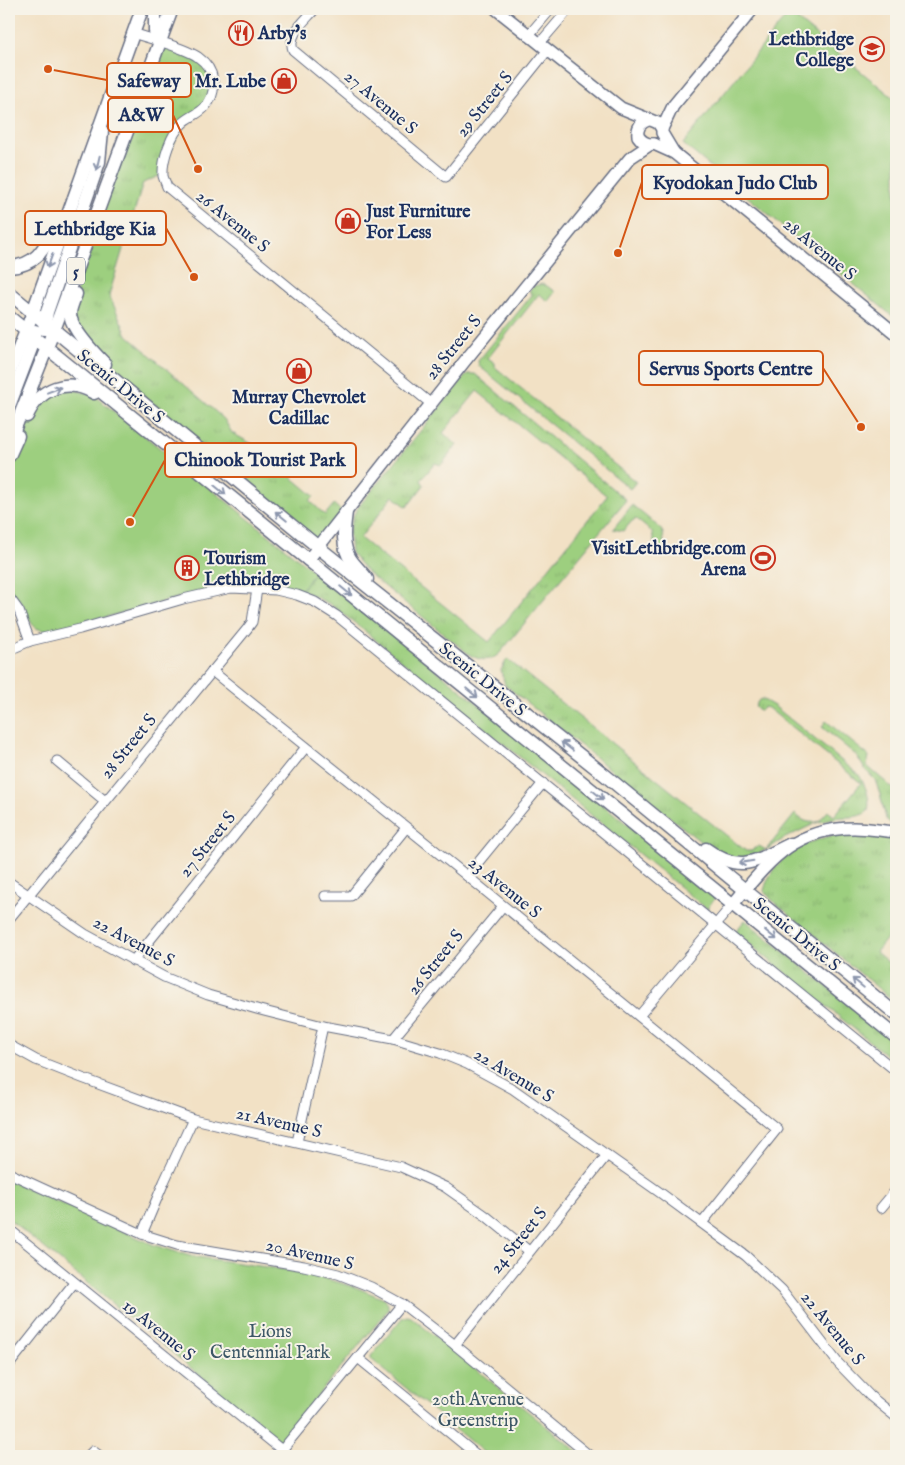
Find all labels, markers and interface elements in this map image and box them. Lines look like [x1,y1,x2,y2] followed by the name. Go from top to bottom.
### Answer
[228,20,254,46] restaurant icon: Arby's
[257,23,307,46] place label: Arby's
[769,29,855,73] place label: Lethbridge College
[859,36,885,62] school or university icon: Lethbridge College
[107,63,191,97] callout: Safeway
[339,66,421,140] street label: 27 Avenue S
[452,67,519,143] street label: 29 Street S
[271,68,297,94] shop icon: Mr. Lube
[117,70,181,94] text: Safeway
[195,71,267,94] place label: Mr. Lube
[108,98,173,132] callout: A&W
[117,104,165,128] text: A&W
[93,155,102,171] one-way arrow
[642,165,828,199] callout: Kyodokan Judo Club
[652,172,818,196] text: Kyodokan Judo Club
[191,185,274,259] street label: 26 Avenue S
[364,201,471,245] place label: Just Furniture For Less
[335,208,361,234] shop icon: Just Furniture For Less
[25,211,166,245] callout: Lethbridge Kia
[778,214,860,287] street label: 28 Avenue S
[34,218,157,242] text: Lethbridge Kia
[45,253,54,269] one-way arrow
[67,258,85,284] road number: 5
[421,311,487,385] street label: 28 Street S
[72,345,169,430] street label: Scenic Drive S
[639,351,823,385] callout: Servus Sports Centre
[286,358,312,384] shop icon: Murray Chevrolet Cadillac
[649,358,813,382] text: Servus Sports Centre
[46,384,61,394] one-way arrow
[232,387,367,431] place label: Murray Chevrolet Cadillac
[165,443,356,477] callout: Chinook Tourist Park
[174,449,346,473] text: Chinook Tourist Park
[214,484,227,495] one-way arrow
[274,511,287,522] one-way arrow
[590,538,747,582] place label: VisitLethbridge.com Arena
[750,545,776,571] sports icon: VisitLethbridge.com Arena
[203,548,290,592] place label: Tourism Lethbridge
[174,555,200,581] building icon: Tourism Lethbridge
[339,585,352,596] one-way arrow
[434,638,531,723] street label: Scenic Drive S
[465,688,478,699] one-way arrow
[96,710,162,784] street label: 28 Street S
[561,741,574,752] one-way arrow
[592,790,605,801] one-way arrow
[175,807,242,883] street label: 27 Street S
[463,852,545,925] street label: 23 Avenue S
[739,857,755,867] one-way arrow
[748,893,845,978] street label: Scenic Drive S
[89,911,178,973] street label: 22 Avenue S
[403,925,470,1000] street label: 26 Street S
[764,929,777,940] one-way arrow
[852,978,865,989] one-way arrow
[469,1044,557,1109] street label: 22 Avenue S
[234,1102,324,1144] street label: 21 Avenue S
[485,1203,553,1279] street label: 24 Street S
[264,1234,356,1277] street label: 20 Avenue S
[795,1287,869,1371] street label: 22 Avenue S
[117,1295,199,1367] street label: 19 Avenue S
[210,1321,330,1365] park label: Lions Centennial Park
[432,1389,524,1433] park label: 20th Avenue Greenstrip

